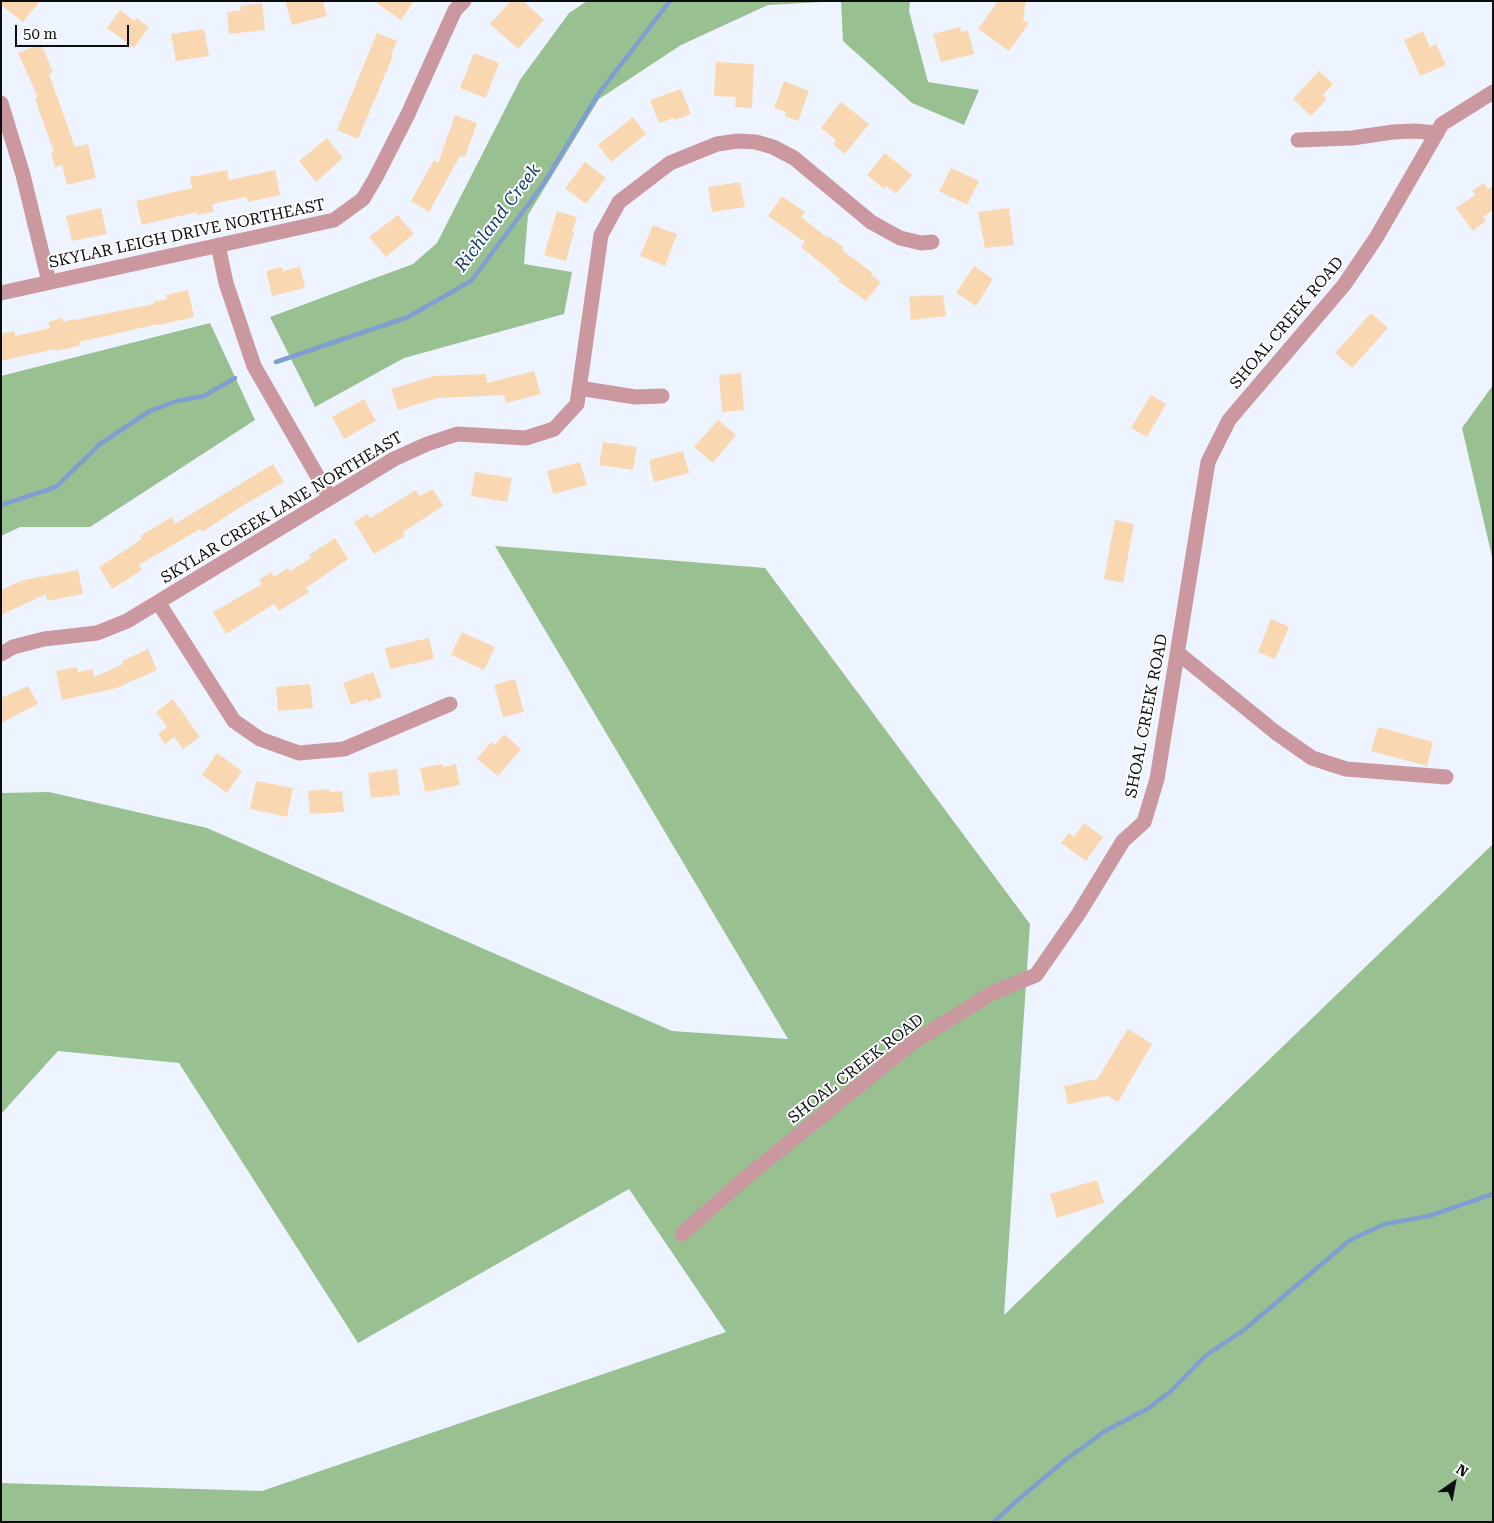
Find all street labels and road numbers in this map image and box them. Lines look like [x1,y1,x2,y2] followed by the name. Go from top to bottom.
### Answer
[47,195,327,273] street label: SKYLAR LEIGH DRIVE NORTHEAST
[1226,253,1348,393] street label: SHOAL CREEK ROAD
[158,428,406,588] street label: SKYLAR CREEK LANE NORTHEAST
[1122,632,1172,800] street label: SHOAL CREEK ROAD
[784,1010,928,1128] street label: SHOAL CREEK ROAD

